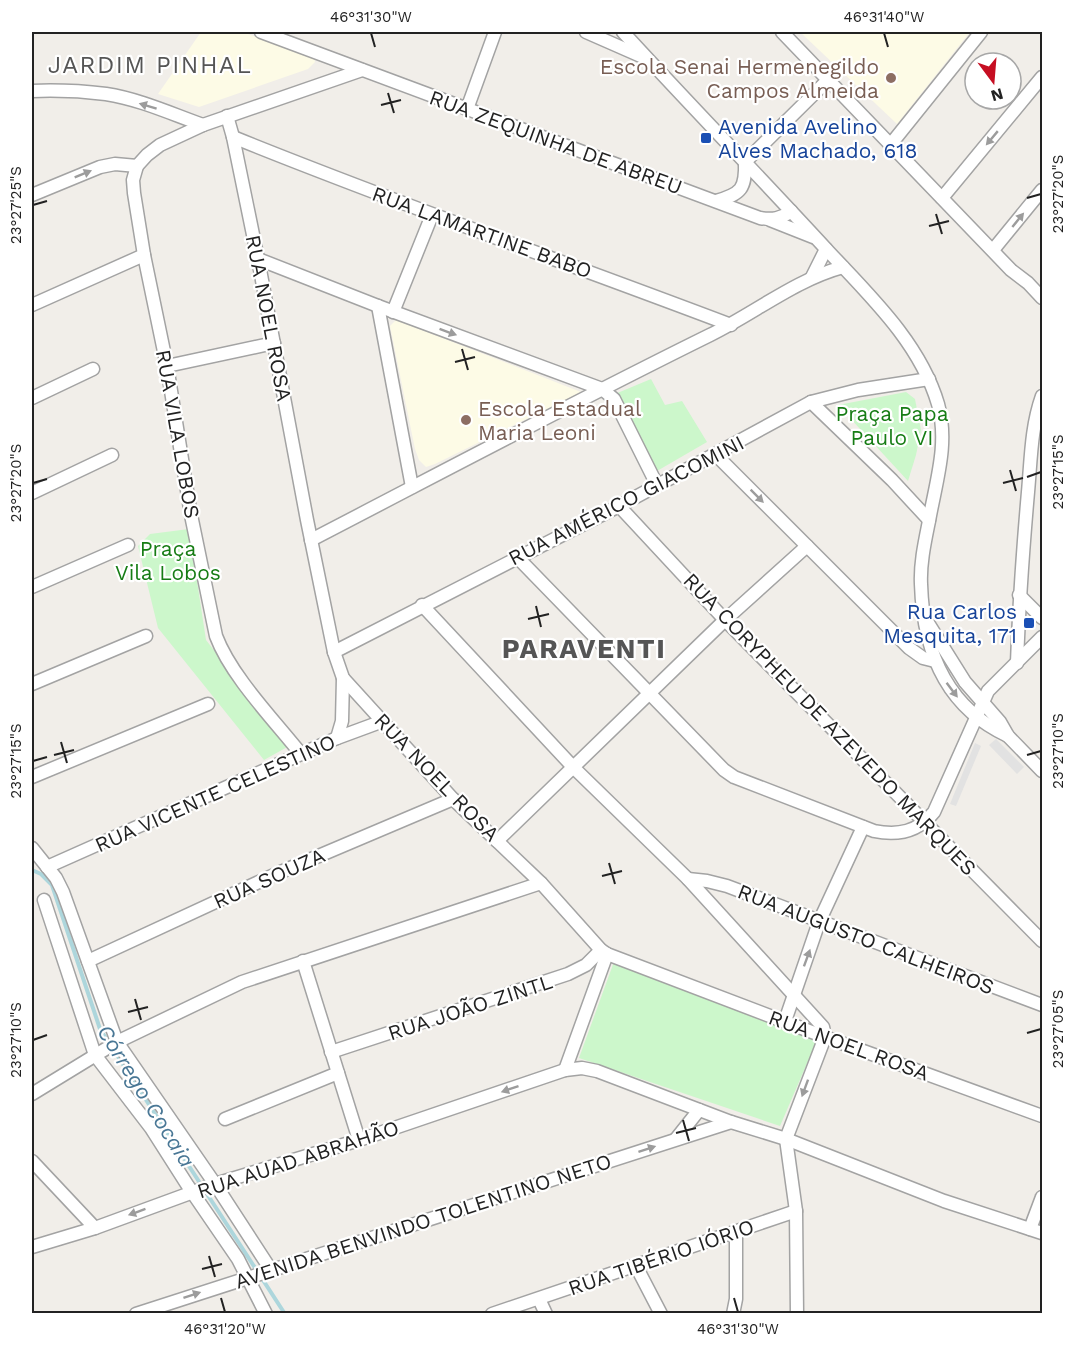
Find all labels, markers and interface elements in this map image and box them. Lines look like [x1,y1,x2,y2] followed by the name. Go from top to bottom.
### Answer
[330,8,412,26] text: 46°31'30"W
[844,8,924,26] text: 46°31'40"W
[48,51,252,79] district label: JARDIM PINHAL
[963,51,1023,111] north arrow
[600,54,879,103] place label: Escola Senai Hermenegildo Campos Almeida
[884,71,898,85] marker: Escola Senai Hermenegildo Campos Almeida
[989,84,1005,106] text: N
[426,85,686,199] street label: RUA ZEQUINHA DE ABREU
[139,101,157,110] one-way arrow
[718,114,917,163] place label: Avenida Avelino Alves Machado, 618
[699,131,713,145] marker: Avenida Avelino Alves Machado, 618
[986,131,998,146] one-way arrow
[1049,155,1067,233] text: 23°27'20"S
[7,166,25,244] text: 23°27'25"S
[74,169,92,178] one-way arrow
[369,181,595,283] street label: RUA LAMARTINE BABO
[1011,212,1024,228] one-way arrow
[241,233,297,403] street label: RUA NOEL ROSA
[439,328,457,337] one-way arrow
[151,348,205,520] street label: RUA VILA LOBOS
[478,396,642,445] place label: Escola Estadual Maria Leoni
[835,401,949,450] park label: Praça Papa Paulo VI
[459,413,473,427] marker: Escola Estadual Maria Leoni
[504,430,748,570] street label: RUA AMÉRICO GIACOMINI
[1049,434,1067,510] text: 23°27'15"S
[7,444,25,522] text: 23°27'20"S
[750,489,764,503] one-way arrow
[115,536,221,585] park label: Praça Vila Lobos
[678,568,982,880] street label: RUA CORYPHEU DE AZEVEDO MARQUES
[883,599,1017,648] place label: Rua Carlos Mesquita, 171
[1022,616,1036,630] marker: Rua Carlos Mesquita, 171
[502,633,666,665] district label: PARAVENTI
[946,683,958,698] one-way arrow
[369,708,505,847] street label: RUA NOEL ROSA
[1049,713,1067,789] text: 23°27'10"S
[7,723,25,799] text: 23°27'15"S
[91,729,339,857] street label: RUA VICENTE CELESTINO
[209,842,329,914] street label: RUA SOUZA
[734,878,998,1000] street label: RUA AUGUSTO CALHEIROS
[802,948,812,966] one-way arrow
[385,969,555,1045] street label: RUA JOÃO ZINTL
[1049,990,1067,1068] text: 23°27'05"S
[7,1002,25,1078] text: 23°27'10"S
[765,1004,933,1086] street label: RUA NOEL ROSA
[92,1020,200,1172] water label: Córrego Cocaia
[799,1079,809,1097] one-way arrow
[501,1085,519,1094] one-way arrow
[194,1115,402,1203] street label: RUA AUAD ABRAHÃO
[638,1144,656,1154] one-way arrow
[232,1148,614,1294] street label: AVENIDA BENVINDO TOLENTINO NETO
[128,1208,146,1218] one-way arrow
[565,1213,757,1301] street label: RUA TIBÉRIO IÓRIO
[183,1290,201,1300] one-way arrow
[184,1320,266,1338] text: 46°31'20"W
[697,1320,779,1338] text: 46°31'30"W

